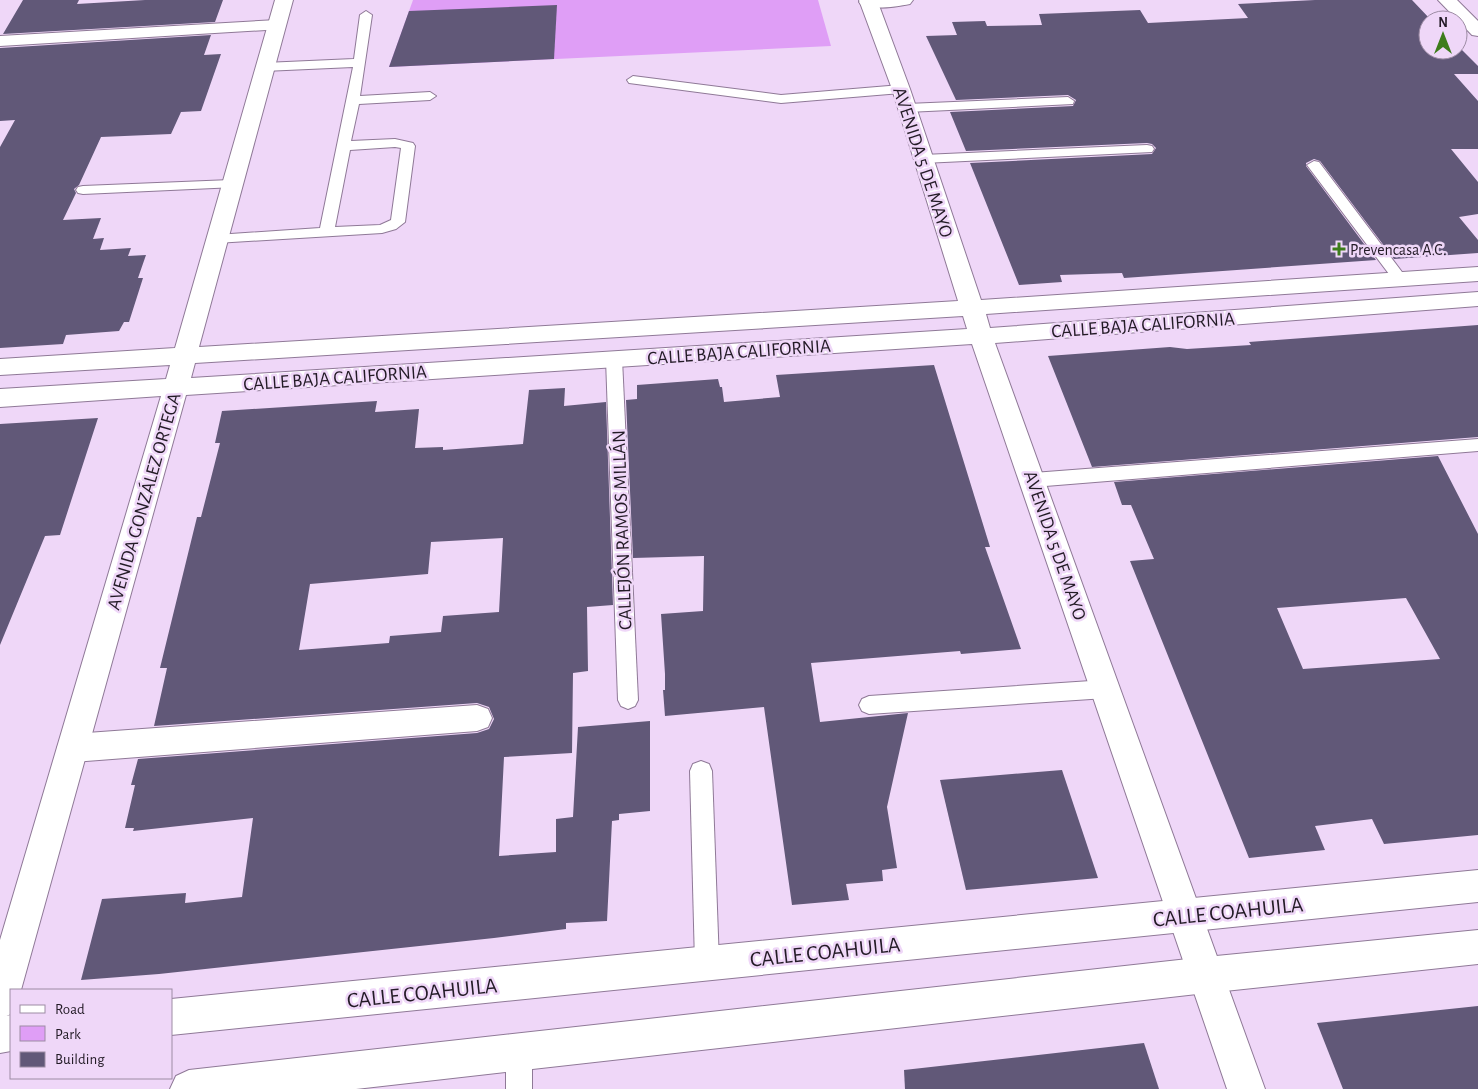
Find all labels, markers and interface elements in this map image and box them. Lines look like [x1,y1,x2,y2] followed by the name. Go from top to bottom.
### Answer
[1418,10,1468,60] north arrow
[1438,16,1448,30] text: N
[889,85,956,240] street label: AVENIDA 5 DE MAYO
[1332,242,1346,256] marker: Prevencasa A.C.
[1350,242,1446,258] place label: Prevencasa A.C.
[1051,310,1236,341] street label: CALLE BAJA CALIFORNIA
[647,337,832,368] street label: CALLE BAJA CALIFORNIA
[243,363,428,394] street label: CALLE BAJA CALIFORNIA
[102,390,185,612] street label: AVENIDA GONZÁLEZ ORTEGA
[608,430,635,630] street label: CALLEJÓN RAMOS MILLÁN
[1020,468,1089,623] street label: AVENIDA 5 DE MAYO
[1152,893,1305,931] street label: CALLE COAHUILA
[749,933,902,971] street label: CALLE COAHUILA
[346,974,499,1012] street label: CALLE COAHUILA
[10,989,172,1079] legend
[55,1002,85,1017] text: Road
[55,1027,81,1042] text: Park
[55,1052,105,1067] text: Building

